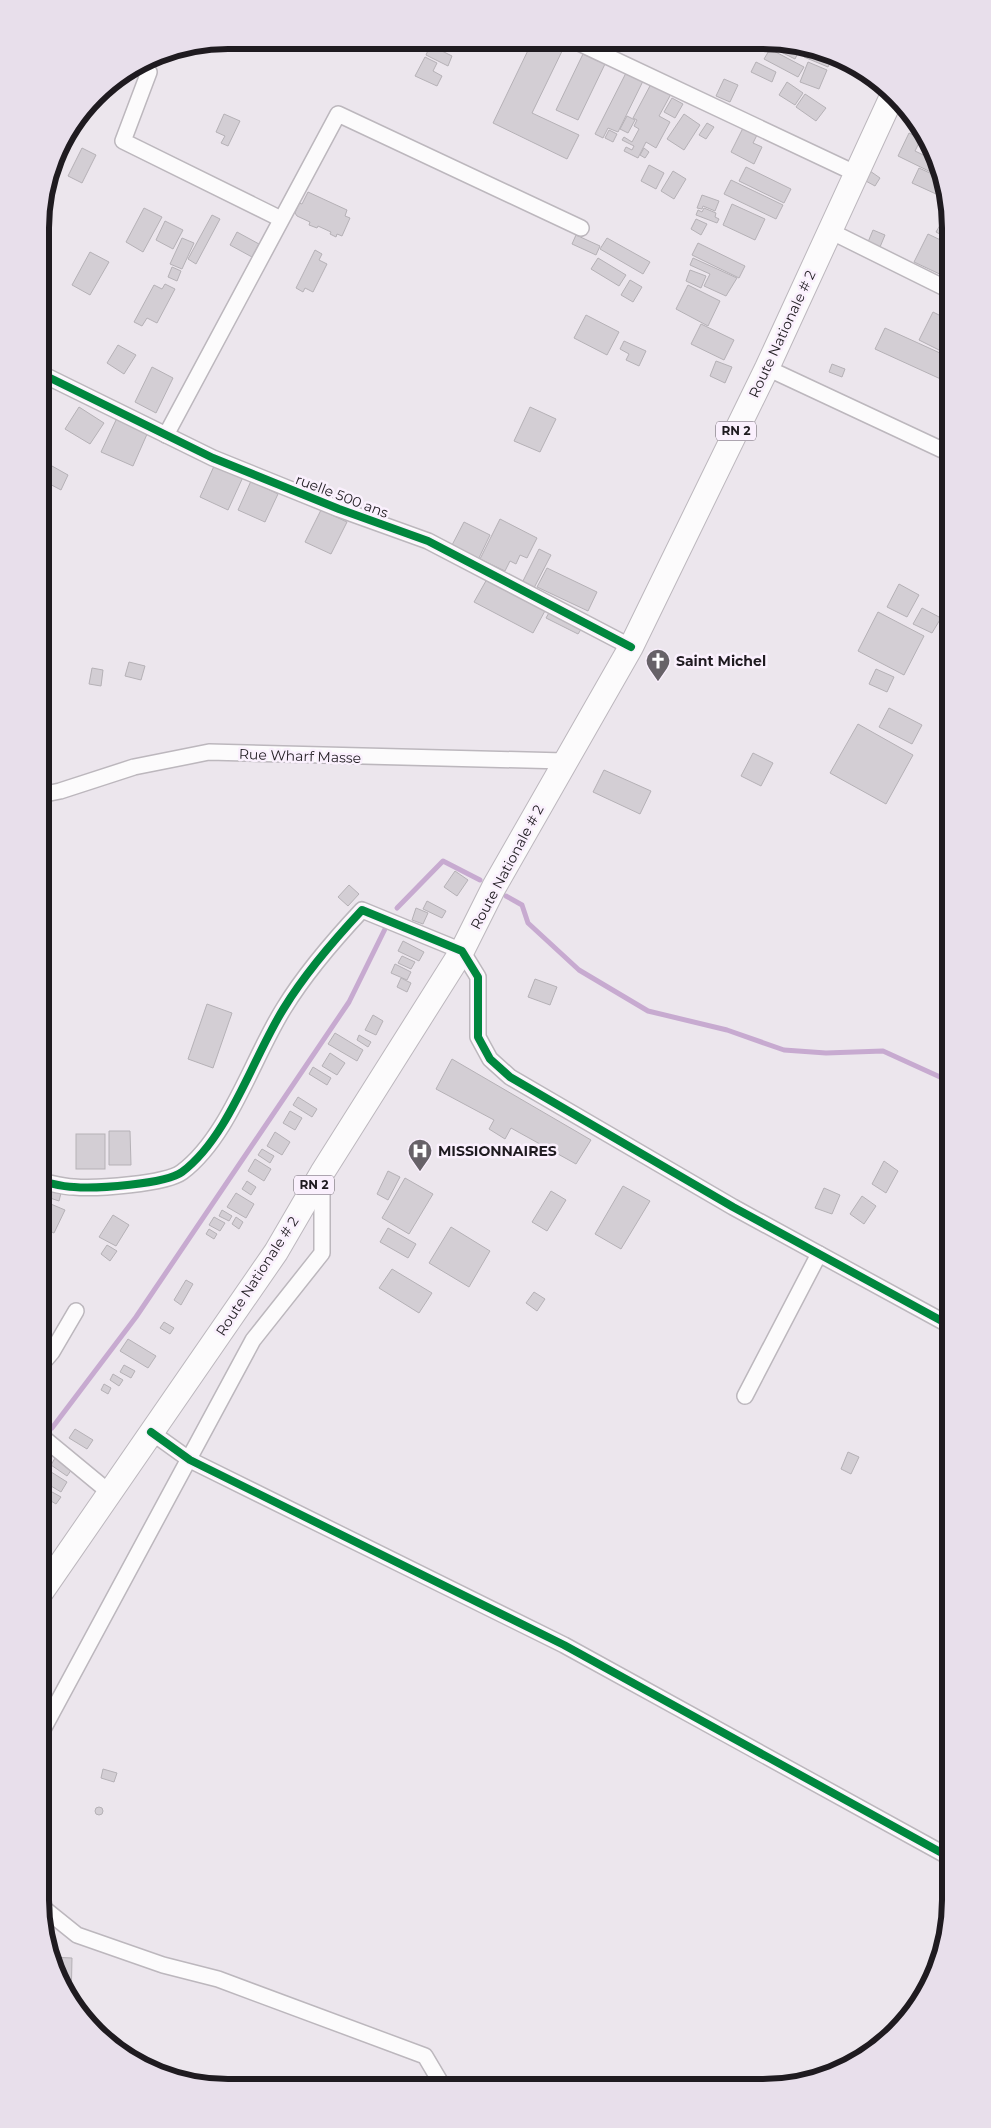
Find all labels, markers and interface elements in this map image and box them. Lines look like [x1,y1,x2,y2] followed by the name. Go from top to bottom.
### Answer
[745,267,819,401] street label: Route Nationale # 2
[716,422,756,441] road number: RN 2
[293,470,391,522] street label: ruelle 500 ans
[645,648,671,682] church icon: Saint Michel
[676,652,766,670] place label: Saint Michel
[238,745,362,767] street label: Rue Wharf Masse
[466,802,548,932] street label: Route Nationale # 2
[407,1138,433,1172] hospital icon: MISSIONNAIRES
[438,1142,557,1160] place label: MISSIONNAIRES
[294,1176,334,1194] road number: RN 2
[212,1213,302,1339] street label: Route Nationale # 2

